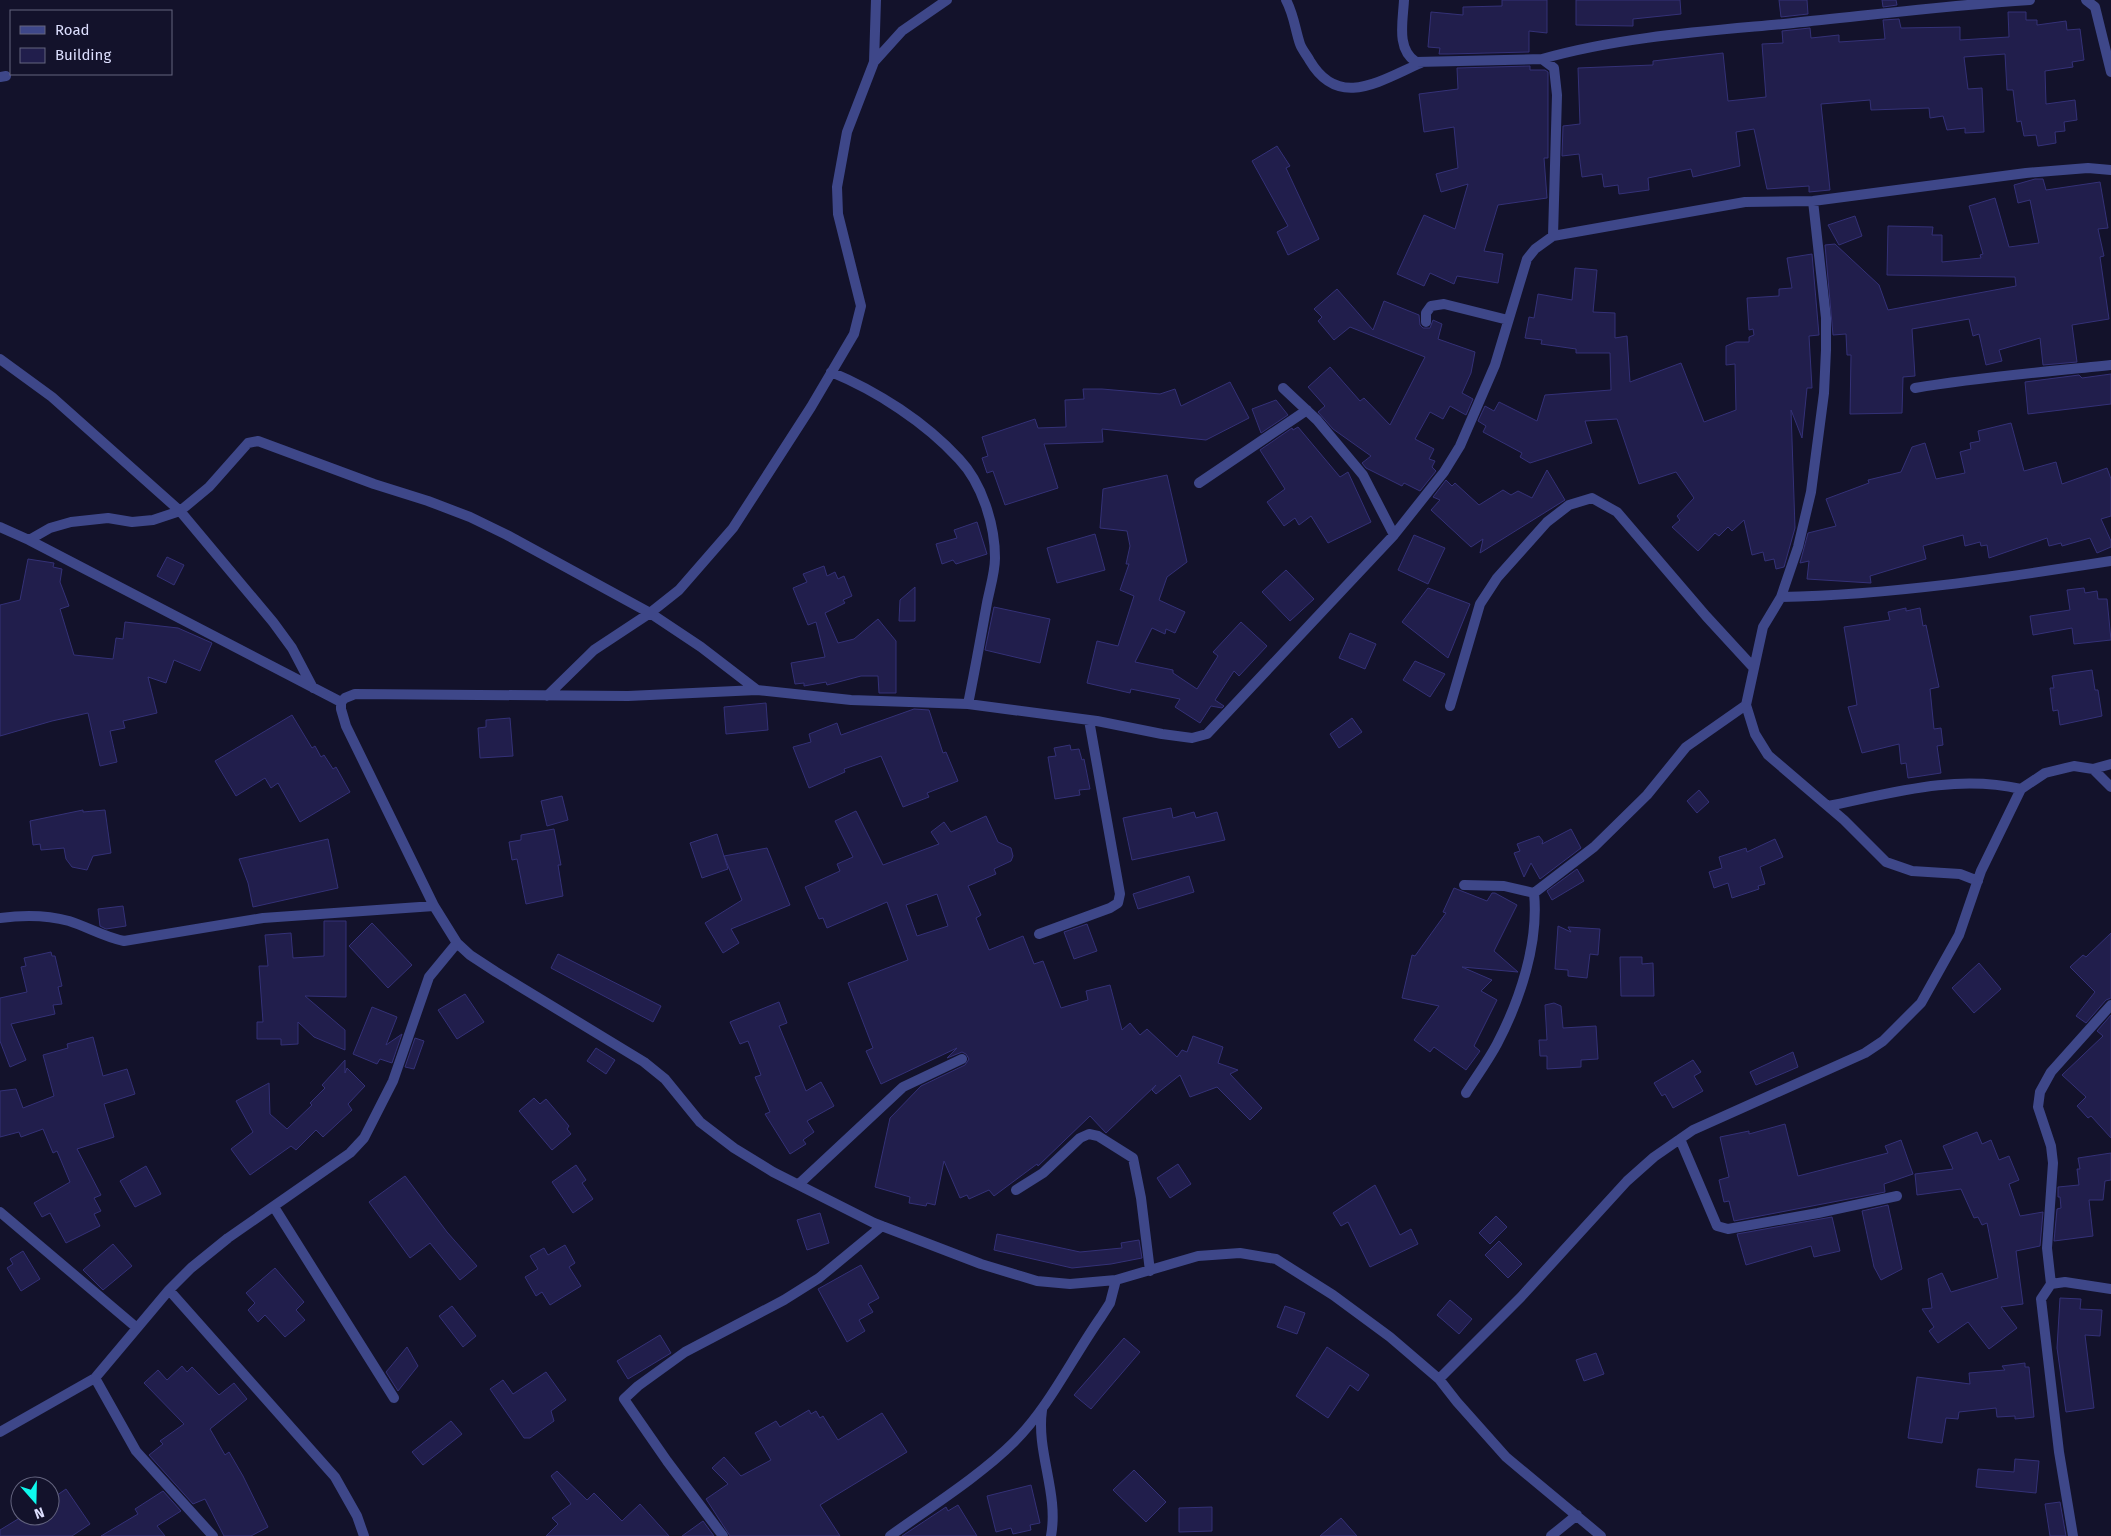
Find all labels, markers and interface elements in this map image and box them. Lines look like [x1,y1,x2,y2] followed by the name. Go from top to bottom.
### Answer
[10,10,172,75] legend
[55,21,90,39] text: Road
[55,46,111,64] text: Building
[10,1476,60,1526] north arrow
[32,1503,47,1522] text: N

